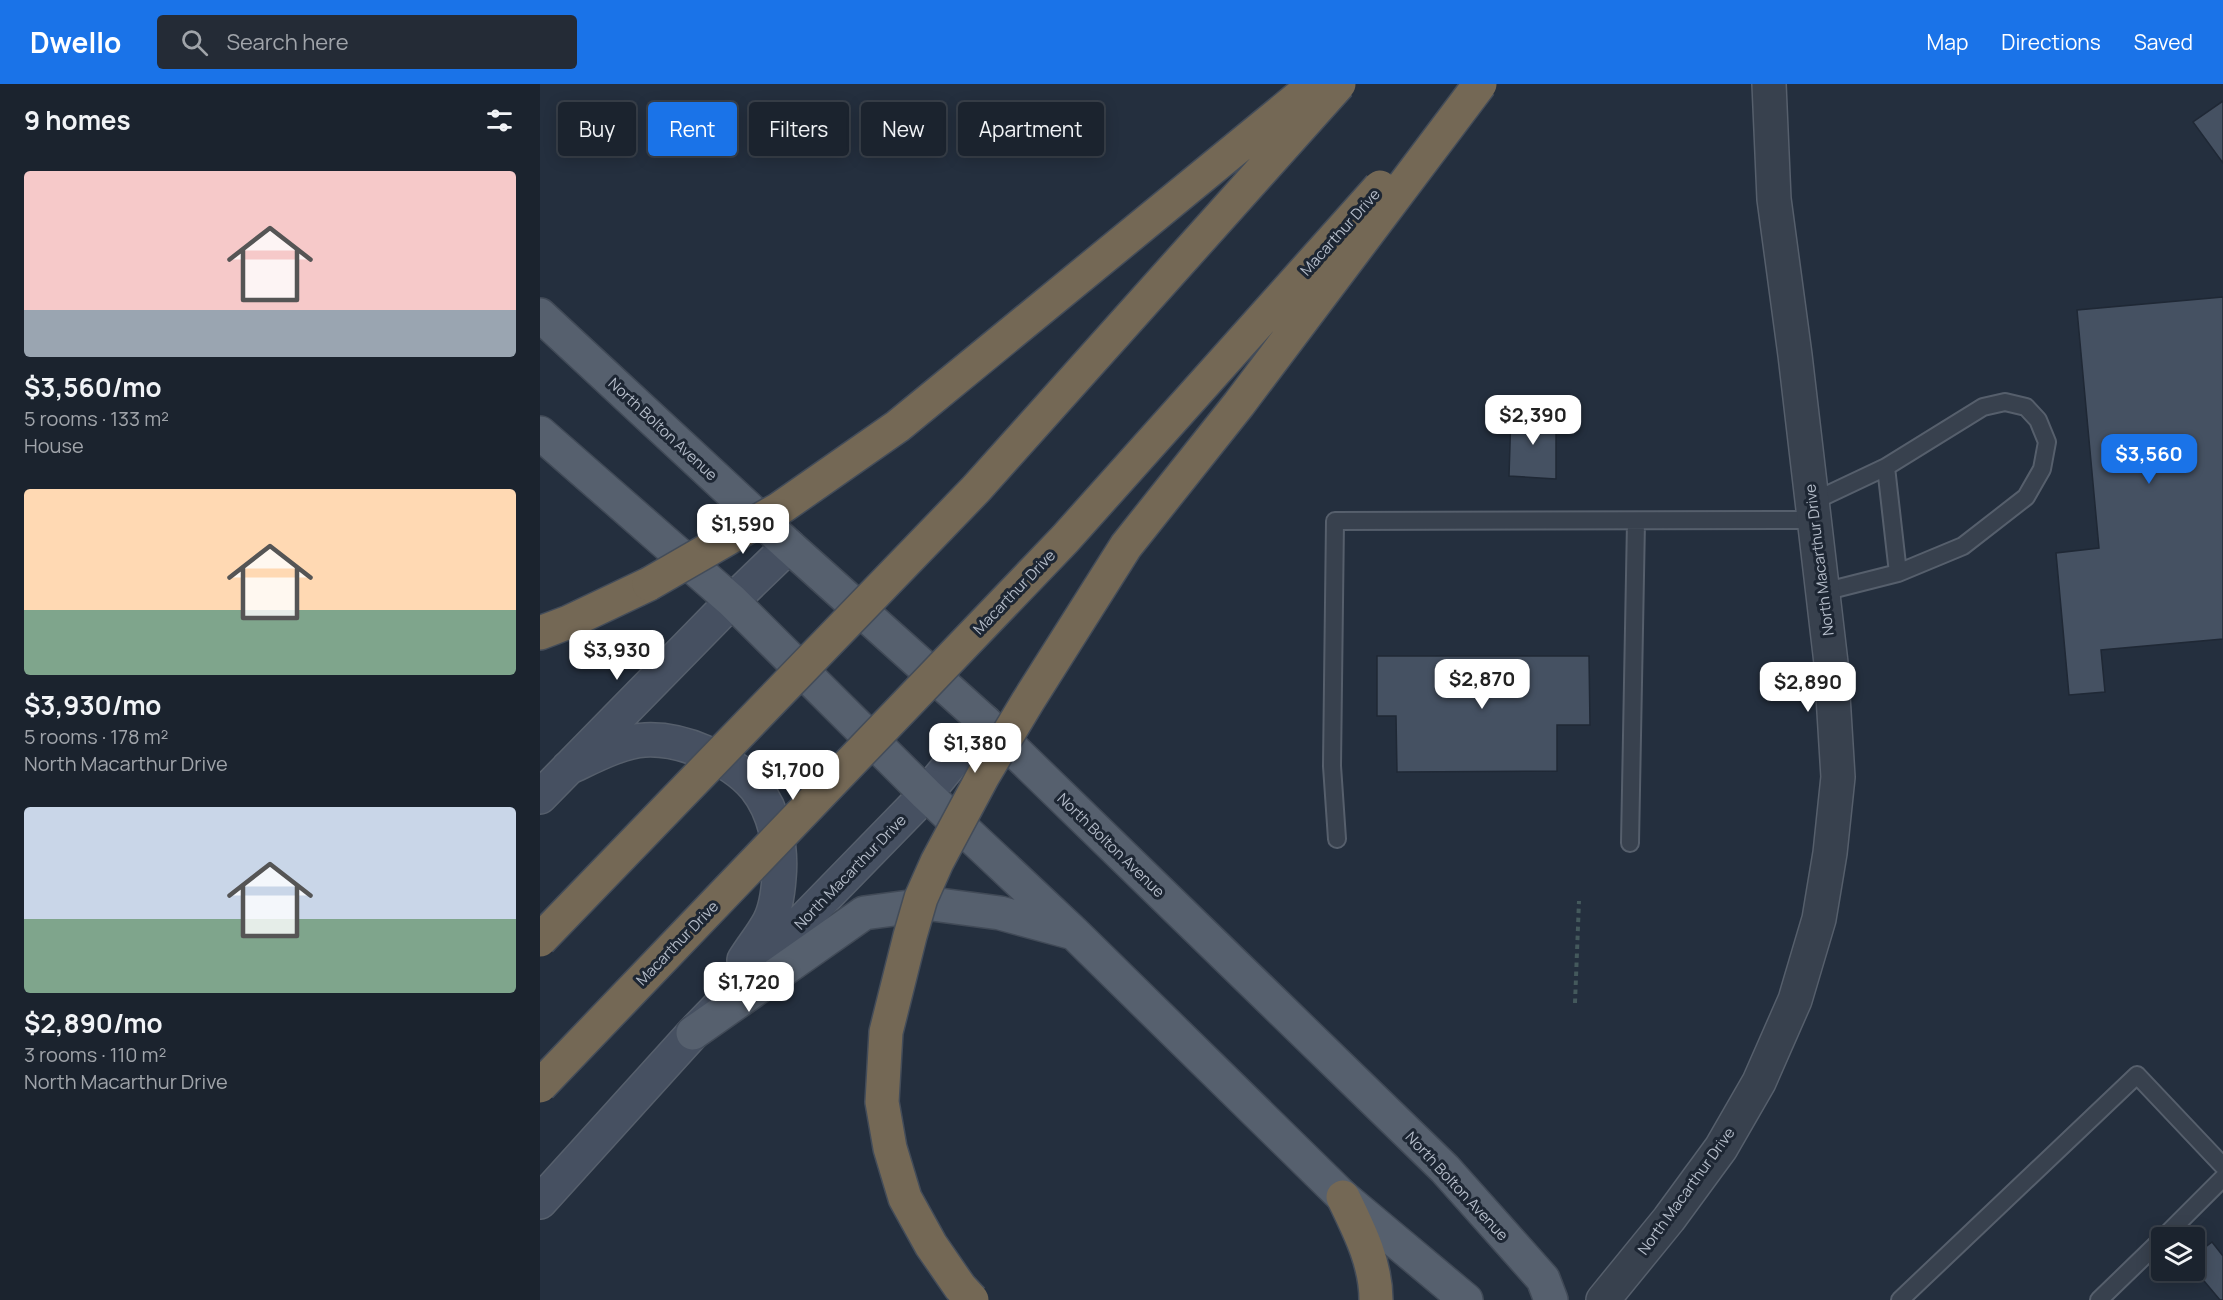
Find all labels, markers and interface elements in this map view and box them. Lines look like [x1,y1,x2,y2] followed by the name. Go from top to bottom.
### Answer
[157,15,577,69] search box
[30,23,121,61] text: Dwello
[178,26,211,59] icon: search
[226,27,349,57] text: Search here
[1927,28,1968,56] text: Map
[2001,28,2101,56] text: Directions
[2134,28,2193,56] text: Saved
[24,102,131,138] text: 9 homes
[558,102,636,156] chip: Buy
[648,102,737,156] chip: Rent
[749,102,849,156] chip: Filters
[861,102,946,156] chip: New
[958,102,1104,156] chip: Apartment
[483,104,516,137] icon: filters
[1295,184,1385,280] street label: Macarthur Drive
[216,210,324,318] icon: home
[24,369,162,405] text: $3,560/mo
[604,373,722,485] street label: North Bolton Avenue
[1484,395,1582,446] pin: $2,390
[1499,401,1567,428] text: $2,390
[24,405,169,432] text: 5 rooms · 133 m²
[24,432,84,459] text: House
[2100,434,2198,485] pin: $3,560
[2115,440,2183,467] text: $3,560
[1799,483,1839,637] street label: North Macarthur Drive
[694,504,792,555] pin: $1,590
[711,510,775,537] text: $1,590
[216,528,324,636] icon: home
[968,545,1060,639] street label: Macarthur Drive
[568,630,666,681] pin: $3,930
[583,636,651,663] text: $3,930
[1433,659,1531,710] pin: $2,870
[1759,662,1857,713] pin: $2,890
[1449,665,1515,692] text: $2,870
[1774,668,1842,695] text: $2,890
[24,687,161,723] text: $3,930/mo
[24,723,169,750] text: 5 rooms · 178 m²
[926,723,1024,774] pin: $1,380
[943,729,1007,756] text: $1,380
[24,750,228,777] text: North Macarthur Drive
[744,750,842,801] pin: $1,700
[761,756,825,783] text: $1,700
[1053,788,1169,902] street label: North Bolton Avenue
[789,810,911,934] street label: North Macarthur Drive
[216,846,324,954] icon: home
[631,896,723,990] street label: Macarthur Drive
[700,962,798,1013] pin: $1,720
[718,968,780,995] text: $1,720
[24,1005,163,1041] text: $2,890/mo
[24,1041,166,1068] text: 3 rooms · 110 m²
[24,1068,228,1095] text: North Macarthur Drive
[1633,1123,1740,1259] street label: North Macarthur Drive
[1401,1127,1513,1245] street label: North Bolton Avenue
[2151,1227,2205,1281] map controls
[2151,1227,2205,1281] button: layers

